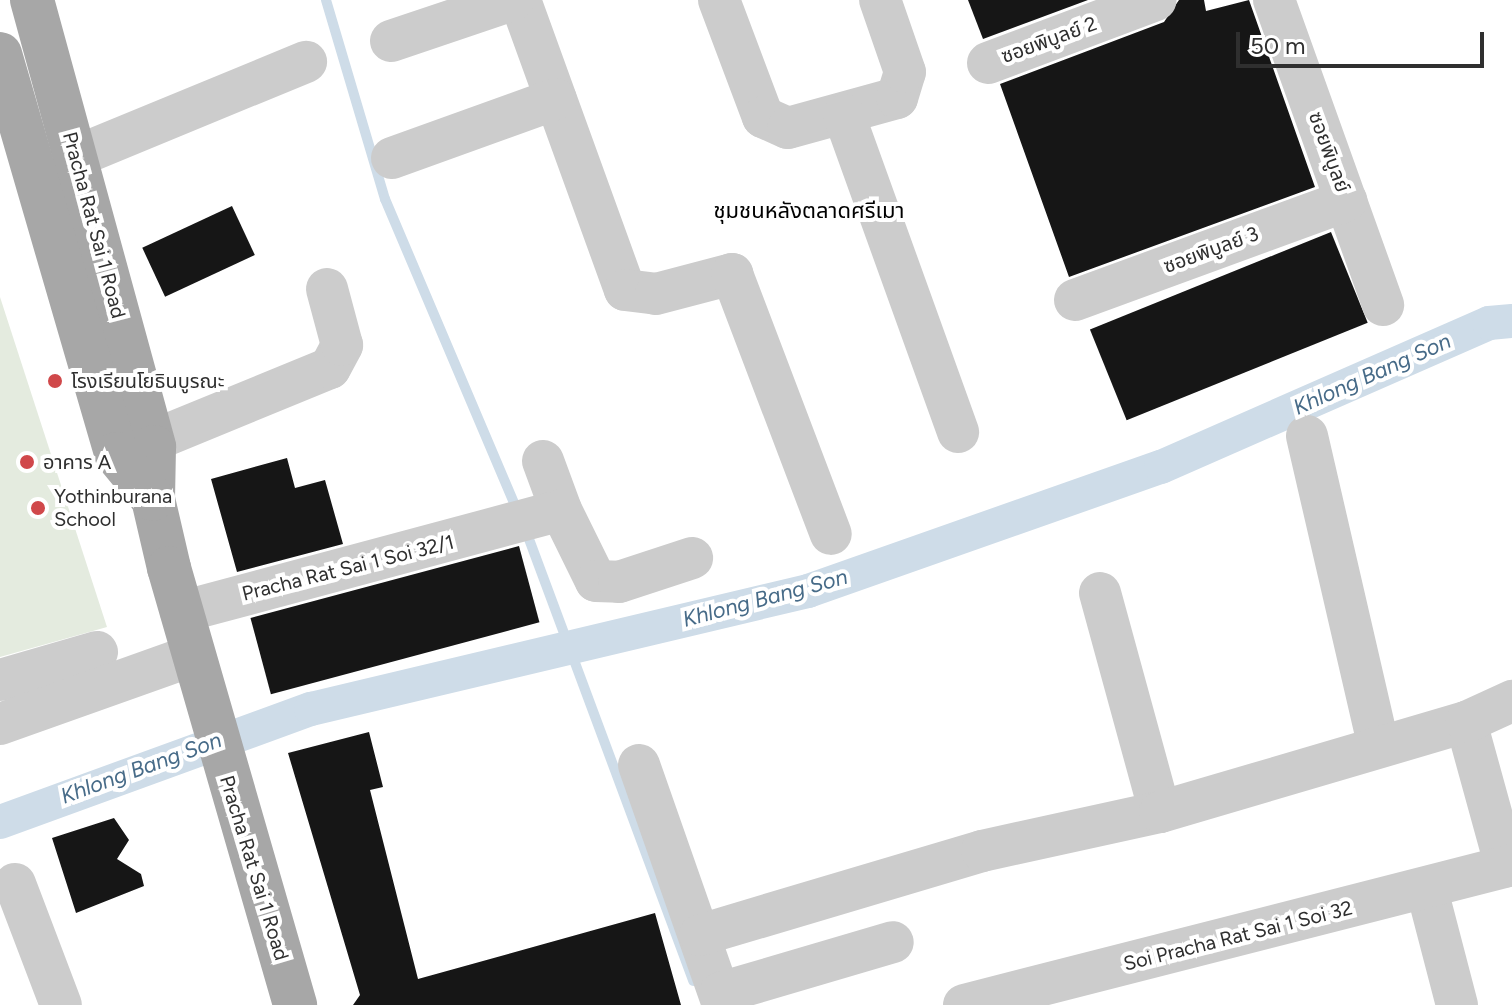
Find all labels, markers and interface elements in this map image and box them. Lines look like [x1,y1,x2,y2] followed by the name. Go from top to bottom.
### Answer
[998,12,1100,68] street label: ซอยพิบูลย์ 2
[1240,16,1488,66] scale bar
[1250,31,1306,60] text: 50 m
[1303,109,1355,195] street label: ซอยพิบูลย์
[58,129,130,321] street label: Pracha Rat Sai 1 Road
[713,198,905,224] district label: ชุมชนหลังตลาดศรีเมา
[1160,222,1262,278] street label: ซอยพิบูลย์ 3
[1289,327,1455,421] water label: Khlong Bang Son
[71,369,224,393] place label: โรงเรียนโยธินบูรณะ
[46,372,64,390] marker: โรงเรียนโยธินบูรณะ
[43,450,111,474] place label: อาคาร A
[18,453,36,471] marker: อาคาร A
[54,484,172,531] place label: Yothinburana School
[29,499,47,517] marker: Yothinburana School
[240,530,456,606] street label: Pracha Rat Sai 1 Soi 32/1
[680,563,850,633] water label: Khlong Bang Son
[57,727,225,809] water label: Khlong Bang Son
[214,773,294,963] street label: Pracha Rat Sai 1 Road
[1121,896,1355,976] street label: Soi Pracha Rat Sai 1 Soi 32

